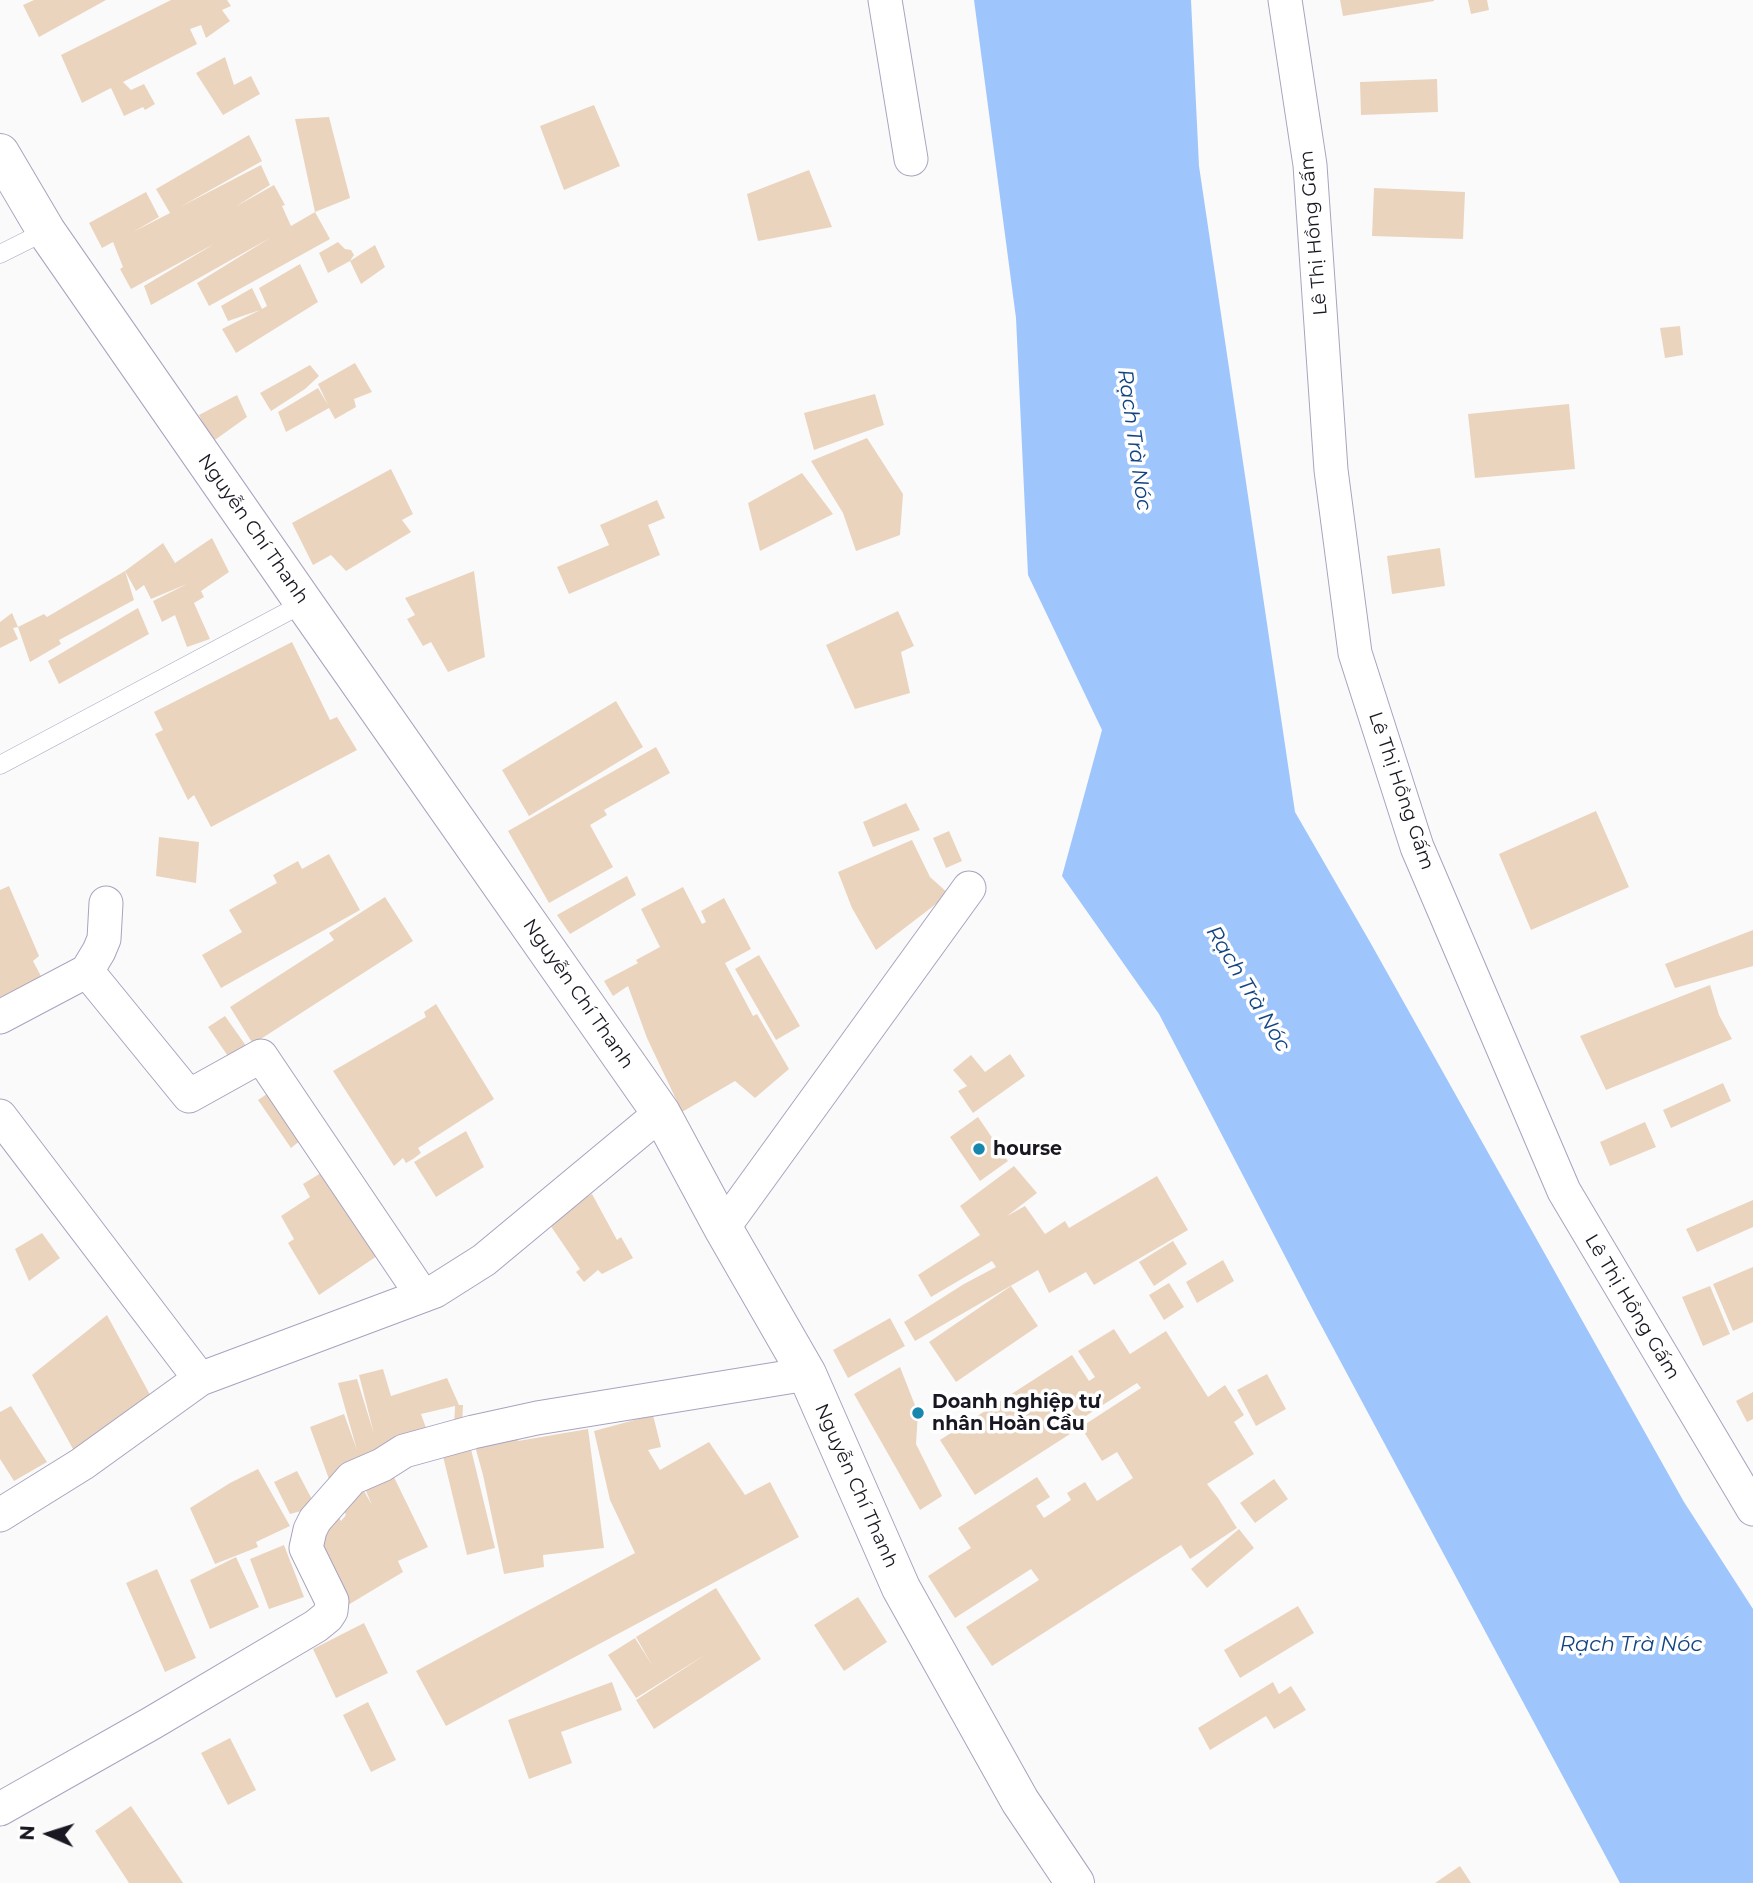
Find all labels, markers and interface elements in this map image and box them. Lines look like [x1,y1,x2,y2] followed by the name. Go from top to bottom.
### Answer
[1295,150,1333,316] street label: Lê Thị Hồng Gấm
[1112,368,1156,512] water label: Rạch Trà Nóc
[193,450,313,608] street label: Nguyễn Chí Thanh
[1363,709,1439,873] street label: Lê Thị Hồng Gấm
[518,915,638,1073] street label: Nguyễn Chí Thanh
[1201,921,1295,1057] water label: Rạch Trà Nóc
[993,1138,1062,1160] place label: hourse
[971,1141,987,1157] marker: hourse
[1580,1230,1684,1384] street label: Lê Thị Hồng Gấm
[932,1391,1101,1435] place label: Doanh nghiệp tư nhân Hoàn Cầu
[809,1400,903,1572] street label: Nguyễn Chí Thanh
[910,1405,926,1421] marker: Doanh nghiệp tư nhân Hoàn Cầu
[1560,1632,1702,1658] water label: Rạch Trà Nóc
[14,1799,84,1869] north arrow
[16,1825,39,1841] text: N

